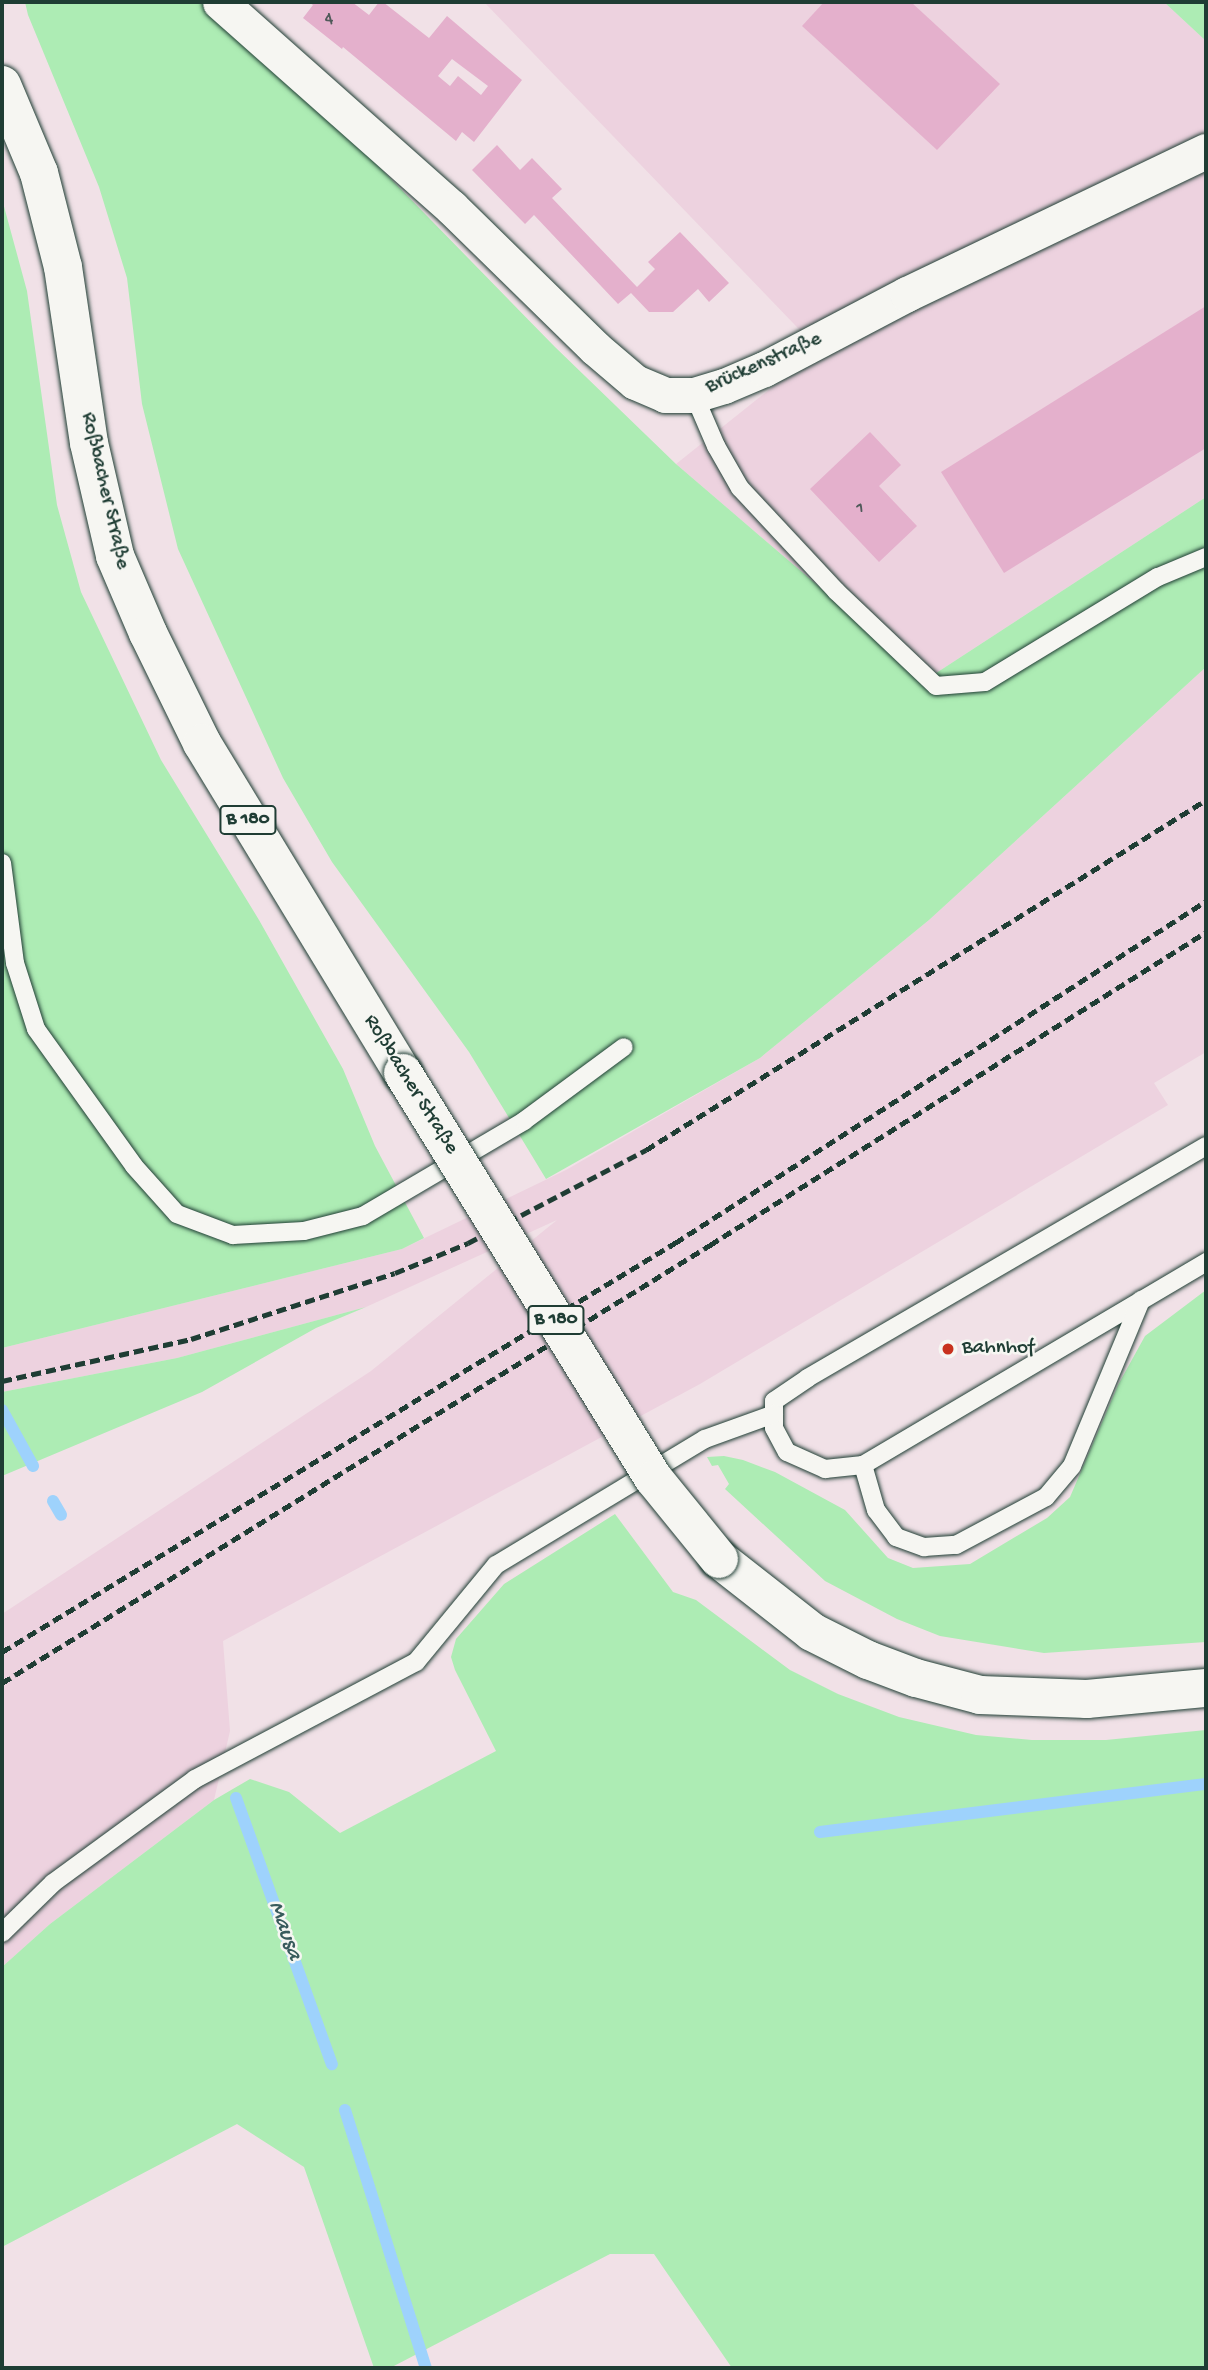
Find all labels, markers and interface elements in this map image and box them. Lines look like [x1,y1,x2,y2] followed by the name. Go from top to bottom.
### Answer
[325,9,333,31] house number: 4
[702,327,826,401] street label: Brückenstraße
[74,410,134,572] street label: Roßbacher Straße
[856,498,864,520] house number: 1
[218,804,278,835] road number: B 180
[357,1010,463,1160] street label: Roßbacher Straße
[526,1304,586,1336] road number: B 180
[962,1336,1034,1362] place label: Bahnhof
[940,1341,956,1357] marker: Bahnhof
[261,1898,307,1964] water label: Mausa

